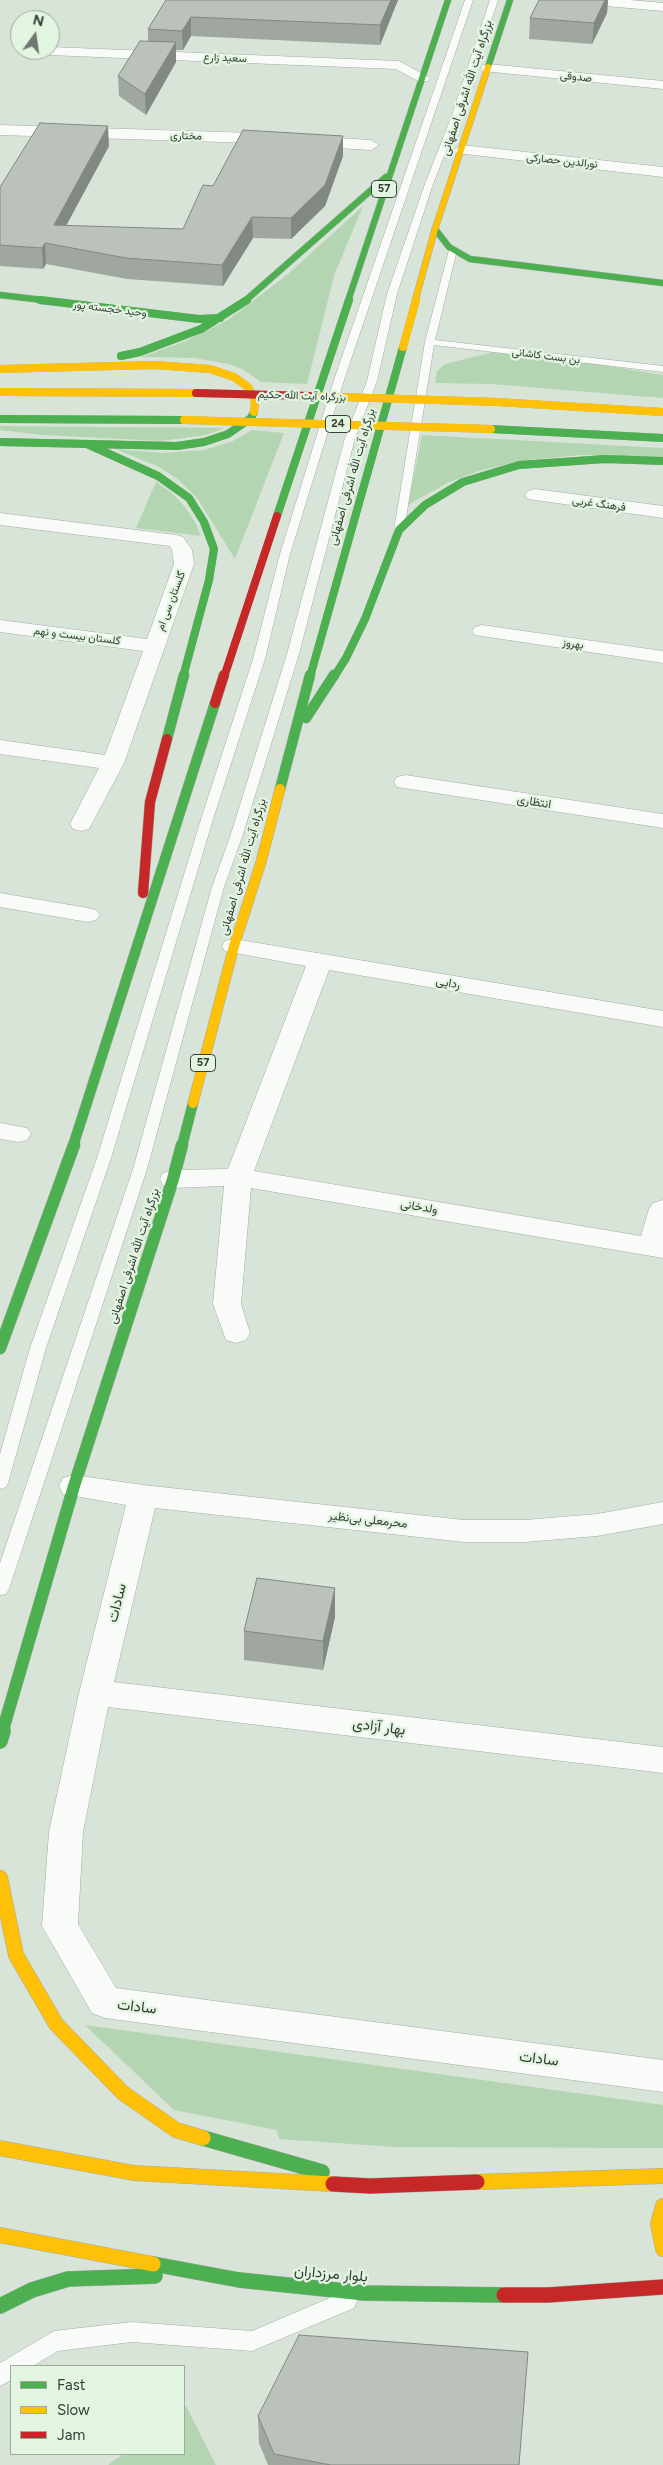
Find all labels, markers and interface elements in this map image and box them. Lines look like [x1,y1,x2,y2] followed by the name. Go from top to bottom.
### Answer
[10,10,60,60] north arrow
[31,11,46,30] text: N
[438,18,496,158] street label: بزرگراه آیت الله اشرفی اصفهانی
[203,51,247,65] street label: سعید زارع
[559,69,593,85] street label: صدوقی
[170,129,202,143] street label: مختاری
[526,151,598,171] street label: نورالدین حصارکی
[372,180,396,198] road number: 57
[72,298,148,320] street label: وحید خجسته پور
[511,345,581,367] street label: بن بست کاشانی
[258,388,346,404] street label: بزرگراه آیت الله حکیم
[326,407,378,547] street label: بزرگراه آیت الله اشرفی اصفهانی
[326,416,350,432] road number: 24
[571,494,627,514] street label: فرهنگ غربی
[154,569,188,633] street label: گلستان سی ام
[33,624,121,648] street label: گلستان بیست و نهم
[561,636,585,652] street label: بهروز
[516,792,552,812] street label: انتظاری
[217,797,269,937] street label: بزرگراه آیت الله اشرفی اصفهانی
[435,974,461,992] street label: ردایی
[190,1054,216,1072] road number: 57
[105,1186,163,1326] street label: بزرگراه آیت الله اشرفی اصفهانی
[399,1197,439,1217] street label: ولدخانی
[328,1509,408,1531] street label: محرمعلی بی‌نظیر
[103,1582,131,1624] street label: سادات
[351,1715,407,1739] street label: بهار آزادی
[116,1996,158,2018] street label: سادات
[518,2048,560,2070] street label: سادات
[293,2262,369,2286] street label: بلوار مرزداران
[10,2365,185,2455] legend
[57,2376,85,2394] text: Fast
[57,2401,90,2419] text: Slow
[57,2426,85,2444] text: Jam

